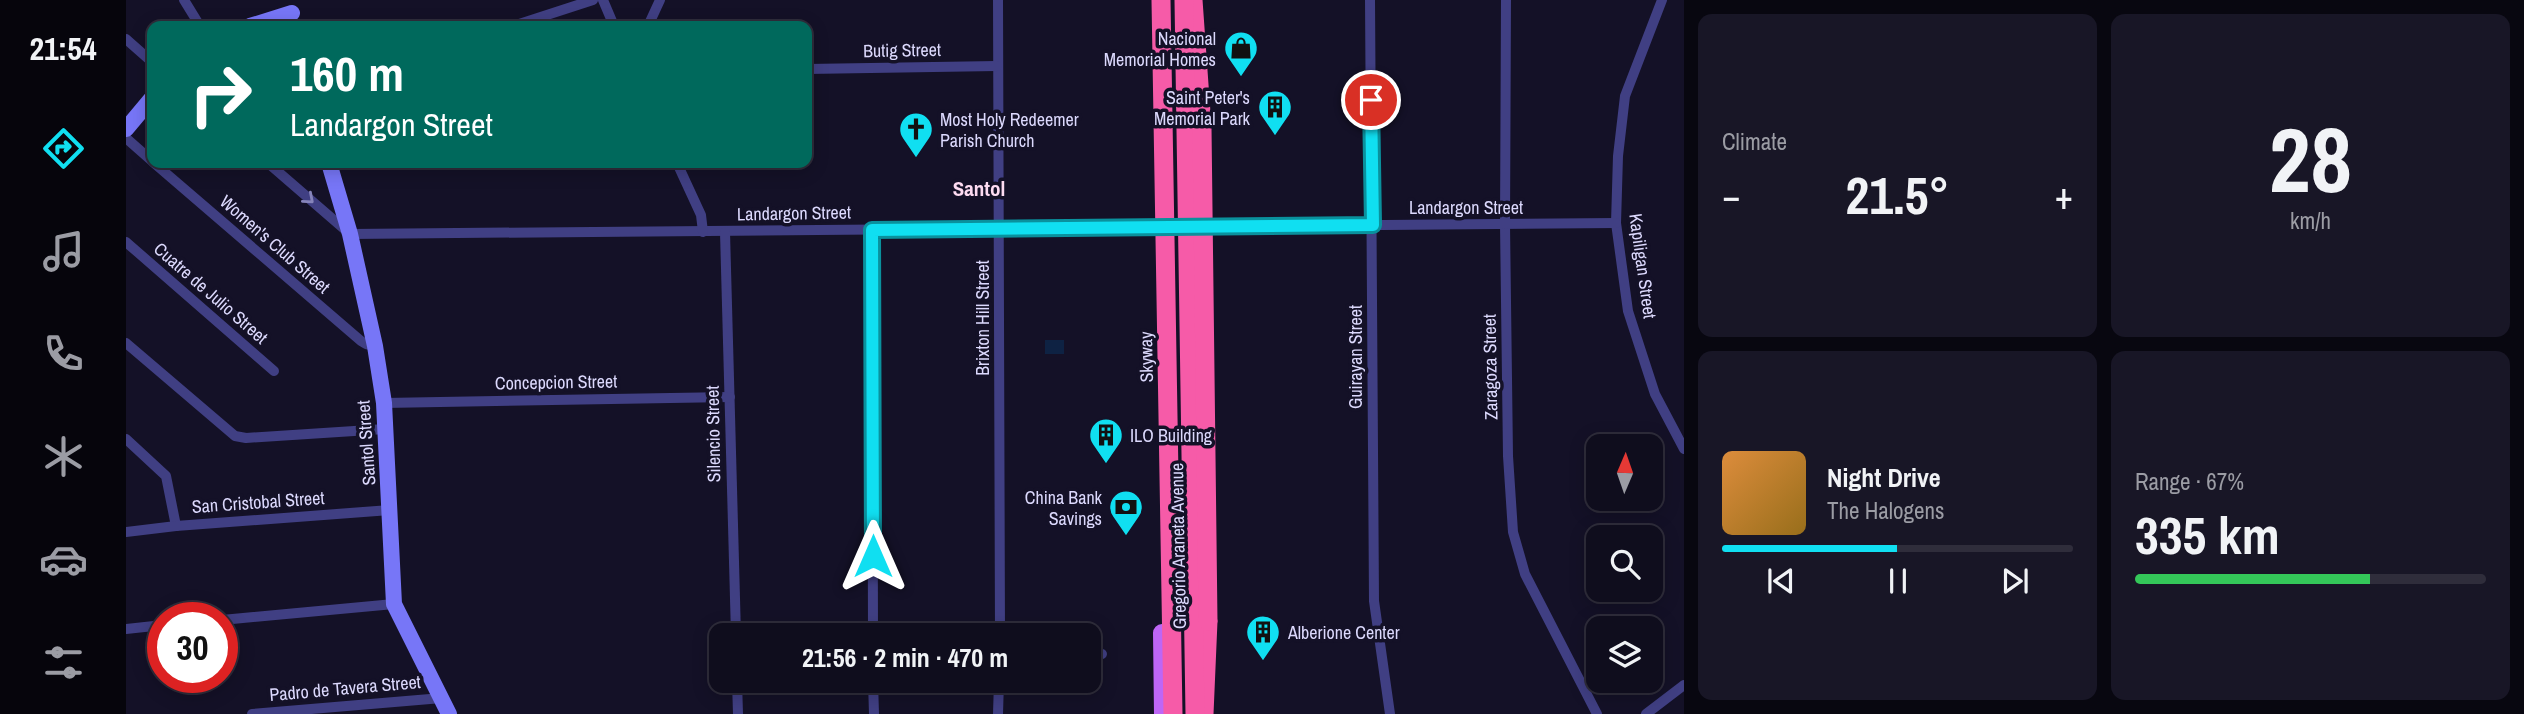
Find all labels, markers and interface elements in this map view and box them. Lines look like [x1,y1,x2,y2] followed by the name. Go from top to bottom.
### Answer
[1104,26,1216,72] place label: Nacional Memorial Homes
[29,27,97,70] text: 21:54
[1222,29,1260,78] shop icon: Nacional Memorial Homes
[863,37,941,63] street label: Butig Street
[290,40,404,106] text: 160 m
[175,49,266,140] icon: right
[1341,70,1401,130] pin
[1352,81,1390,119] icon: arrive
[1154,85,1251,131] place label: Saint Peter's Memorial Park
[1256,88,1294,137] building icon: Saint Peter's Memorial Park
[2269,98,2352,220] text: 28
[290,103,493,146] text: Landargon Street
[940,107,1079,153] place label: Most Holy Redeemer Parish Church
[897,110,935,159] church icon: Most Holy Redeemer Parish Church
[39,124,88,173] icon: directions
[1722,126,1787,157] text: Climate
[1846,160,1949,230] text: 21.5°
[1722,170,1740,221] text: −
[2055,170,2073,221] text: +
[953,174,1005,203] district label: Santol
[214,189,336,299] street label: Women's Club Street
[301,191,314,203] one-way arrow
[1409,195,1523,220] street label: Landargon Street
[737,200,851,226] street label: Landargon Street
[2290,205,2331,236] text: km/h
[1623,212,1663,320] street label: Kapiligan Street
[39,227,88,276] icon: music
[149,236,273,350] street label: Cuatre de Julio Street
[970,260,995,376] street label: Brixton Hill Street
[1343,305,1368,409] street label: Guirayan Street
[1477,314,1503,420] street label: Zaragoza Street
[39,329,88,378] icon: phone
[1133,331,1159,383] street label: Skyway
[495,368,617,396] street label: Concepcion Street
[700,385,726,483] street label: Silencio Street
[351,400,381,486] street label: Santol Street
[1087,416,1125,465] building icon: ILO Building
[1130,423,1213,448] place label: ILO Building
[39,432,88,481] icon: climate
[1586,434,1662,511] north arrow
[1586,434,1663,693] map controls
[1827,460,1941,495] text: Night Drive
[1164,463,1192,629] street label: Gregorio Araneta Avenue
[2135,466,2244,497] text: Range · 67%
[191,485,325,519] street label: San Cristobal Street
[1025,485,1103,531] place label: China Bank Savings
[1107,488,1145,537] bank icon: China Bank Savings
[1827,495,1944,526] text: The Halogens
[2135,500,2280,570] text: 335 km
[836,519,910,593] position arrow
[1586,525,1663,602] button: search
[39,535,88,584] icon: car
[1762,562,1800,600] icon: previous
[1879,562,1917,600] icon: pause
[1996,562,2034,600] icon: next
[147,602,238,693] speed limit sign: 30
[1244,613,1282,662] building icon: Alberione Center
[1586,616,1663,693] button: layers
[1287,620,1400,645] place label: Alberione Center
[39,638,88,687] icon: filters
[802,640,1008,675] text: 21:56 · 2 min · 470 m
[268,669,422,707] street label: Padro de Tavera Street

